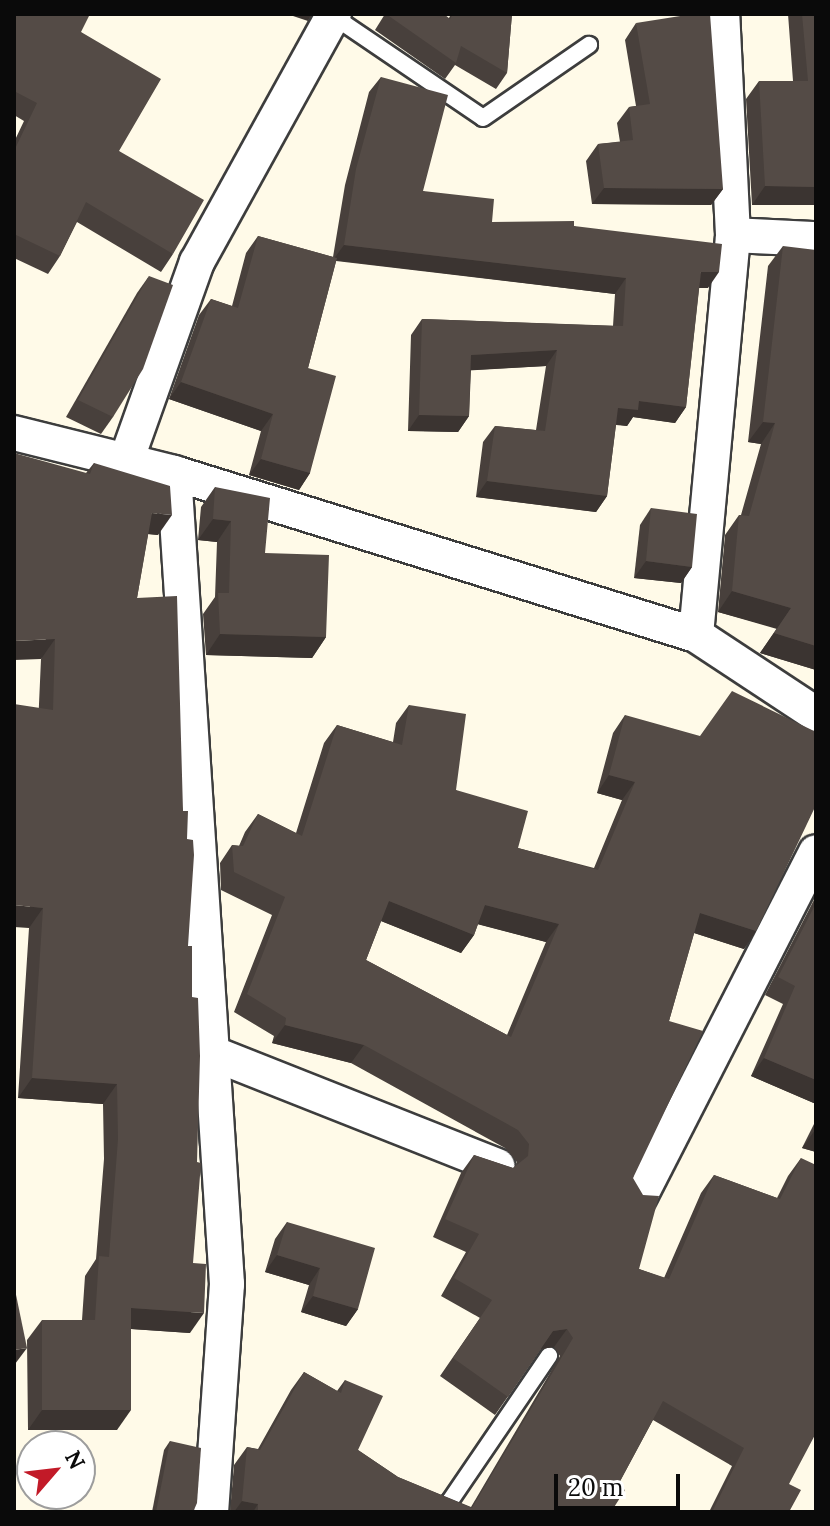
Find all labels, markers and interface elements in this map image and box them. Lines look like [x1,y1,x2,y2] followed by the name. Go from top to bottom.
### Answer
[16,1430,96,1510] north arrow
[59,1446,92,1474] text: N
[558,1458,684,1508] scale bar
[568,1472,624,1503] text: 20 m

